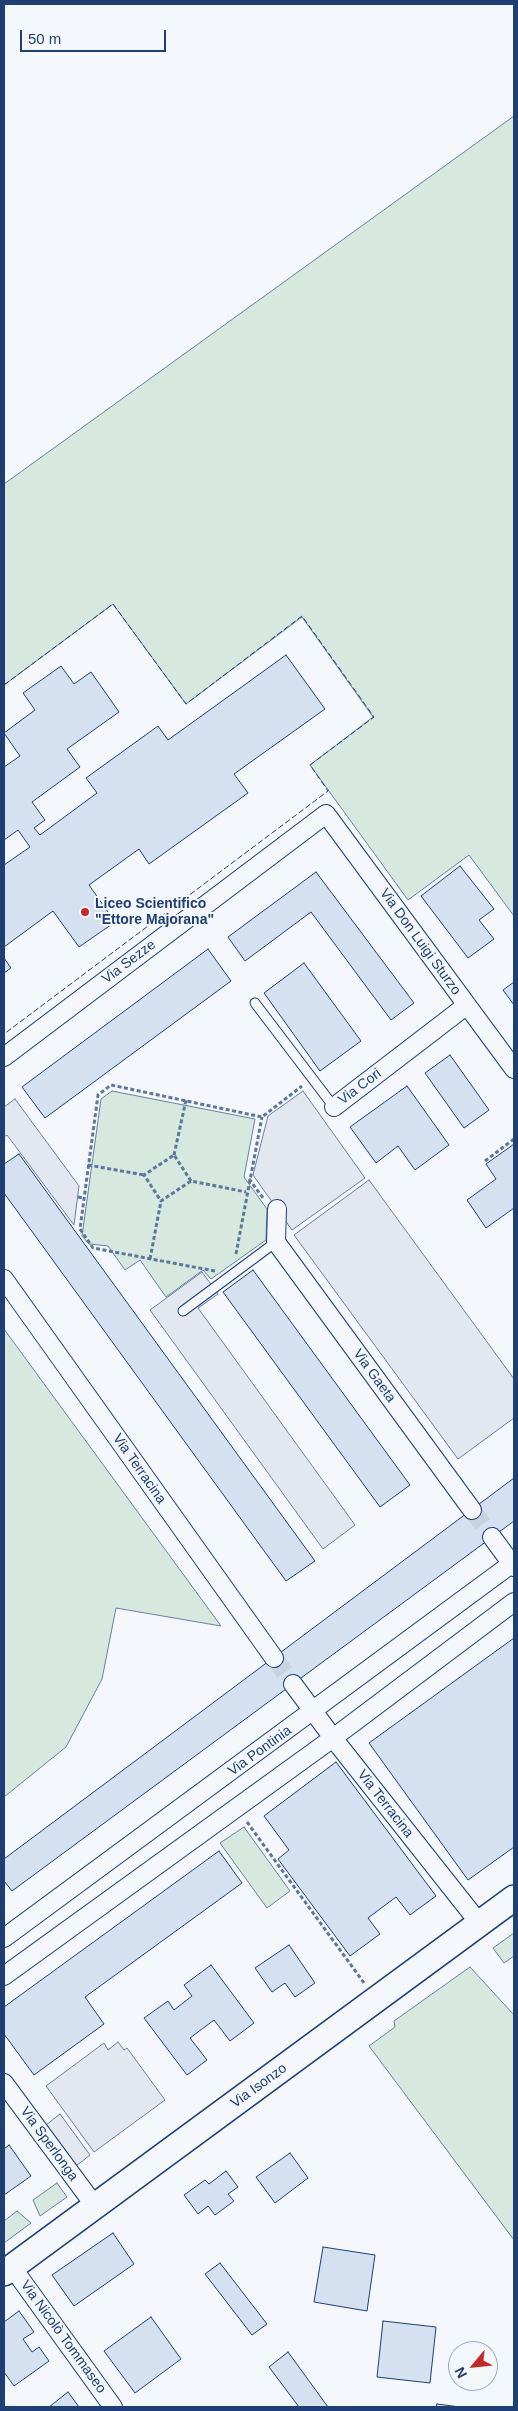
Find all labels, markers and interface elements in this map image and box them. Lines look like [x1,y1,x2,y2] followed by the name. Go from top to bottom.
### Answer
[22,20,169,52] scale bar
[28,30,61,47] text: 50 m
[376,886,464,998] street label: Via Don Luigi Sturzo
[95,896,214,929] place label: Liceo Scientifico "Ettore Majorana"
[79,906,91,918] marker: Liceo Scientifico "Ettore Majorana"
[99,936,159,988] street label: Via Sezze
[335,1065,385,1109] street label: Via Cori
[349,1346,399,1406] street label: Via Gaeta
[109,1431,169,1507] street label: Via Terracina
[225,1722,295,1780] street label: Via Pontinia
[353,1767,417,1841] street label: Via Terracina
[228,2060,290,2112] street label: Via Isonzo
[16,2104,82,2184] street label: Via Sperlonga
[16,2277,110,2397] street label: Via Nicolò Tommaseo
[448,2341,498,2391] north arrow
[451,2364,470,2381] text: N

